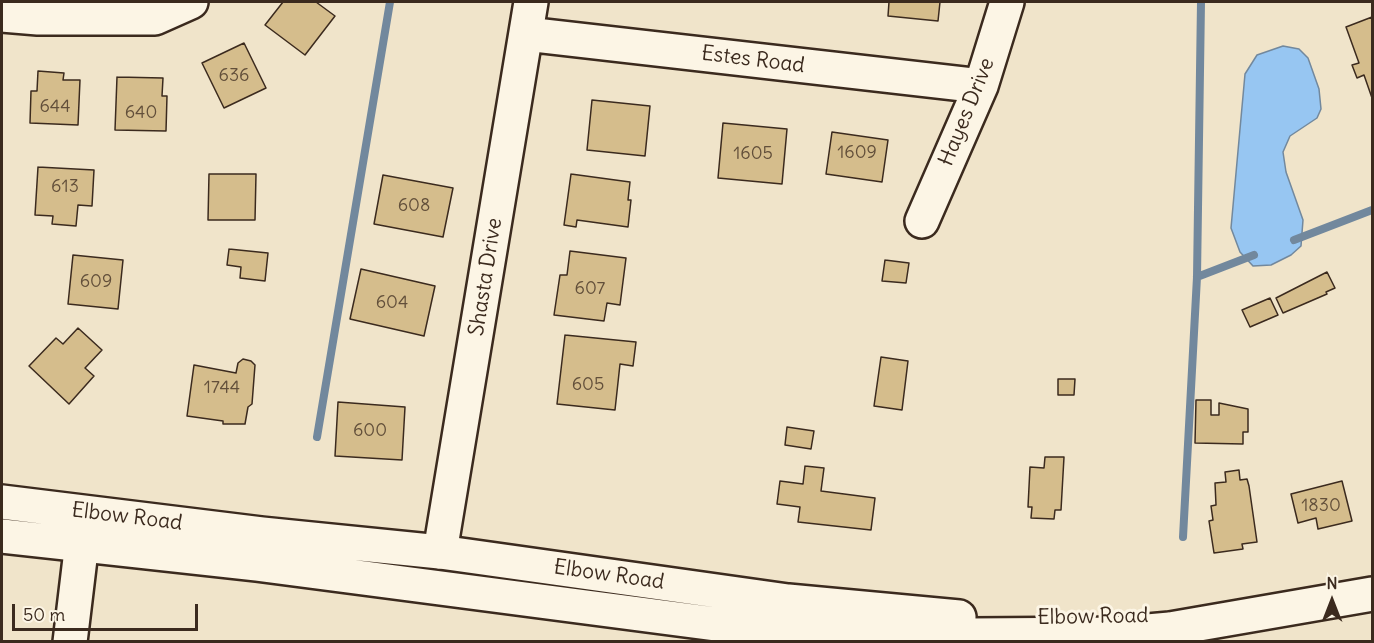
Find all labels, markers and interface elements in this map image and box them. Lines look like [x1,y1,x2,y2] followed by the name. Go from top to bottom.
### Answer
[700,41,806,79] street label: Estes Road
[934,54,1000,170] street label: Hayes Drive
[219,65,249,87] house number: 636
[39,96,71,118] house number: 644
[125,102,157,124] house number: 640
[837,142,877,164] house number: 1609
[733,143,773,165] house number: 1605
[51,176,79,198] house number: 613
[398,195,430,217] house number: 608
[464,216,508,338] street label: Shasta Drive
[80,271,112,293] house number: 609
[575,278,605,300] house number: 607
[376,292,408,314] house number: 604
[572,374,604,396] house number: 605
[204,377,240,399] house number: 1744
[353,420,387,442] house number: 600
[1301,495,1341,517] house number: 1830
[70,498,184,536] street label: Elbow Road
[552,555,666,595] street label: Elbow Road
[1302,571,1362,631] north arrow
[1326,573,1338,593] text: N
[15,592,201,630] scale bar
[23,603,65,626] text: 50 m
[1037,603,1149,631] street label: Elbow Road

